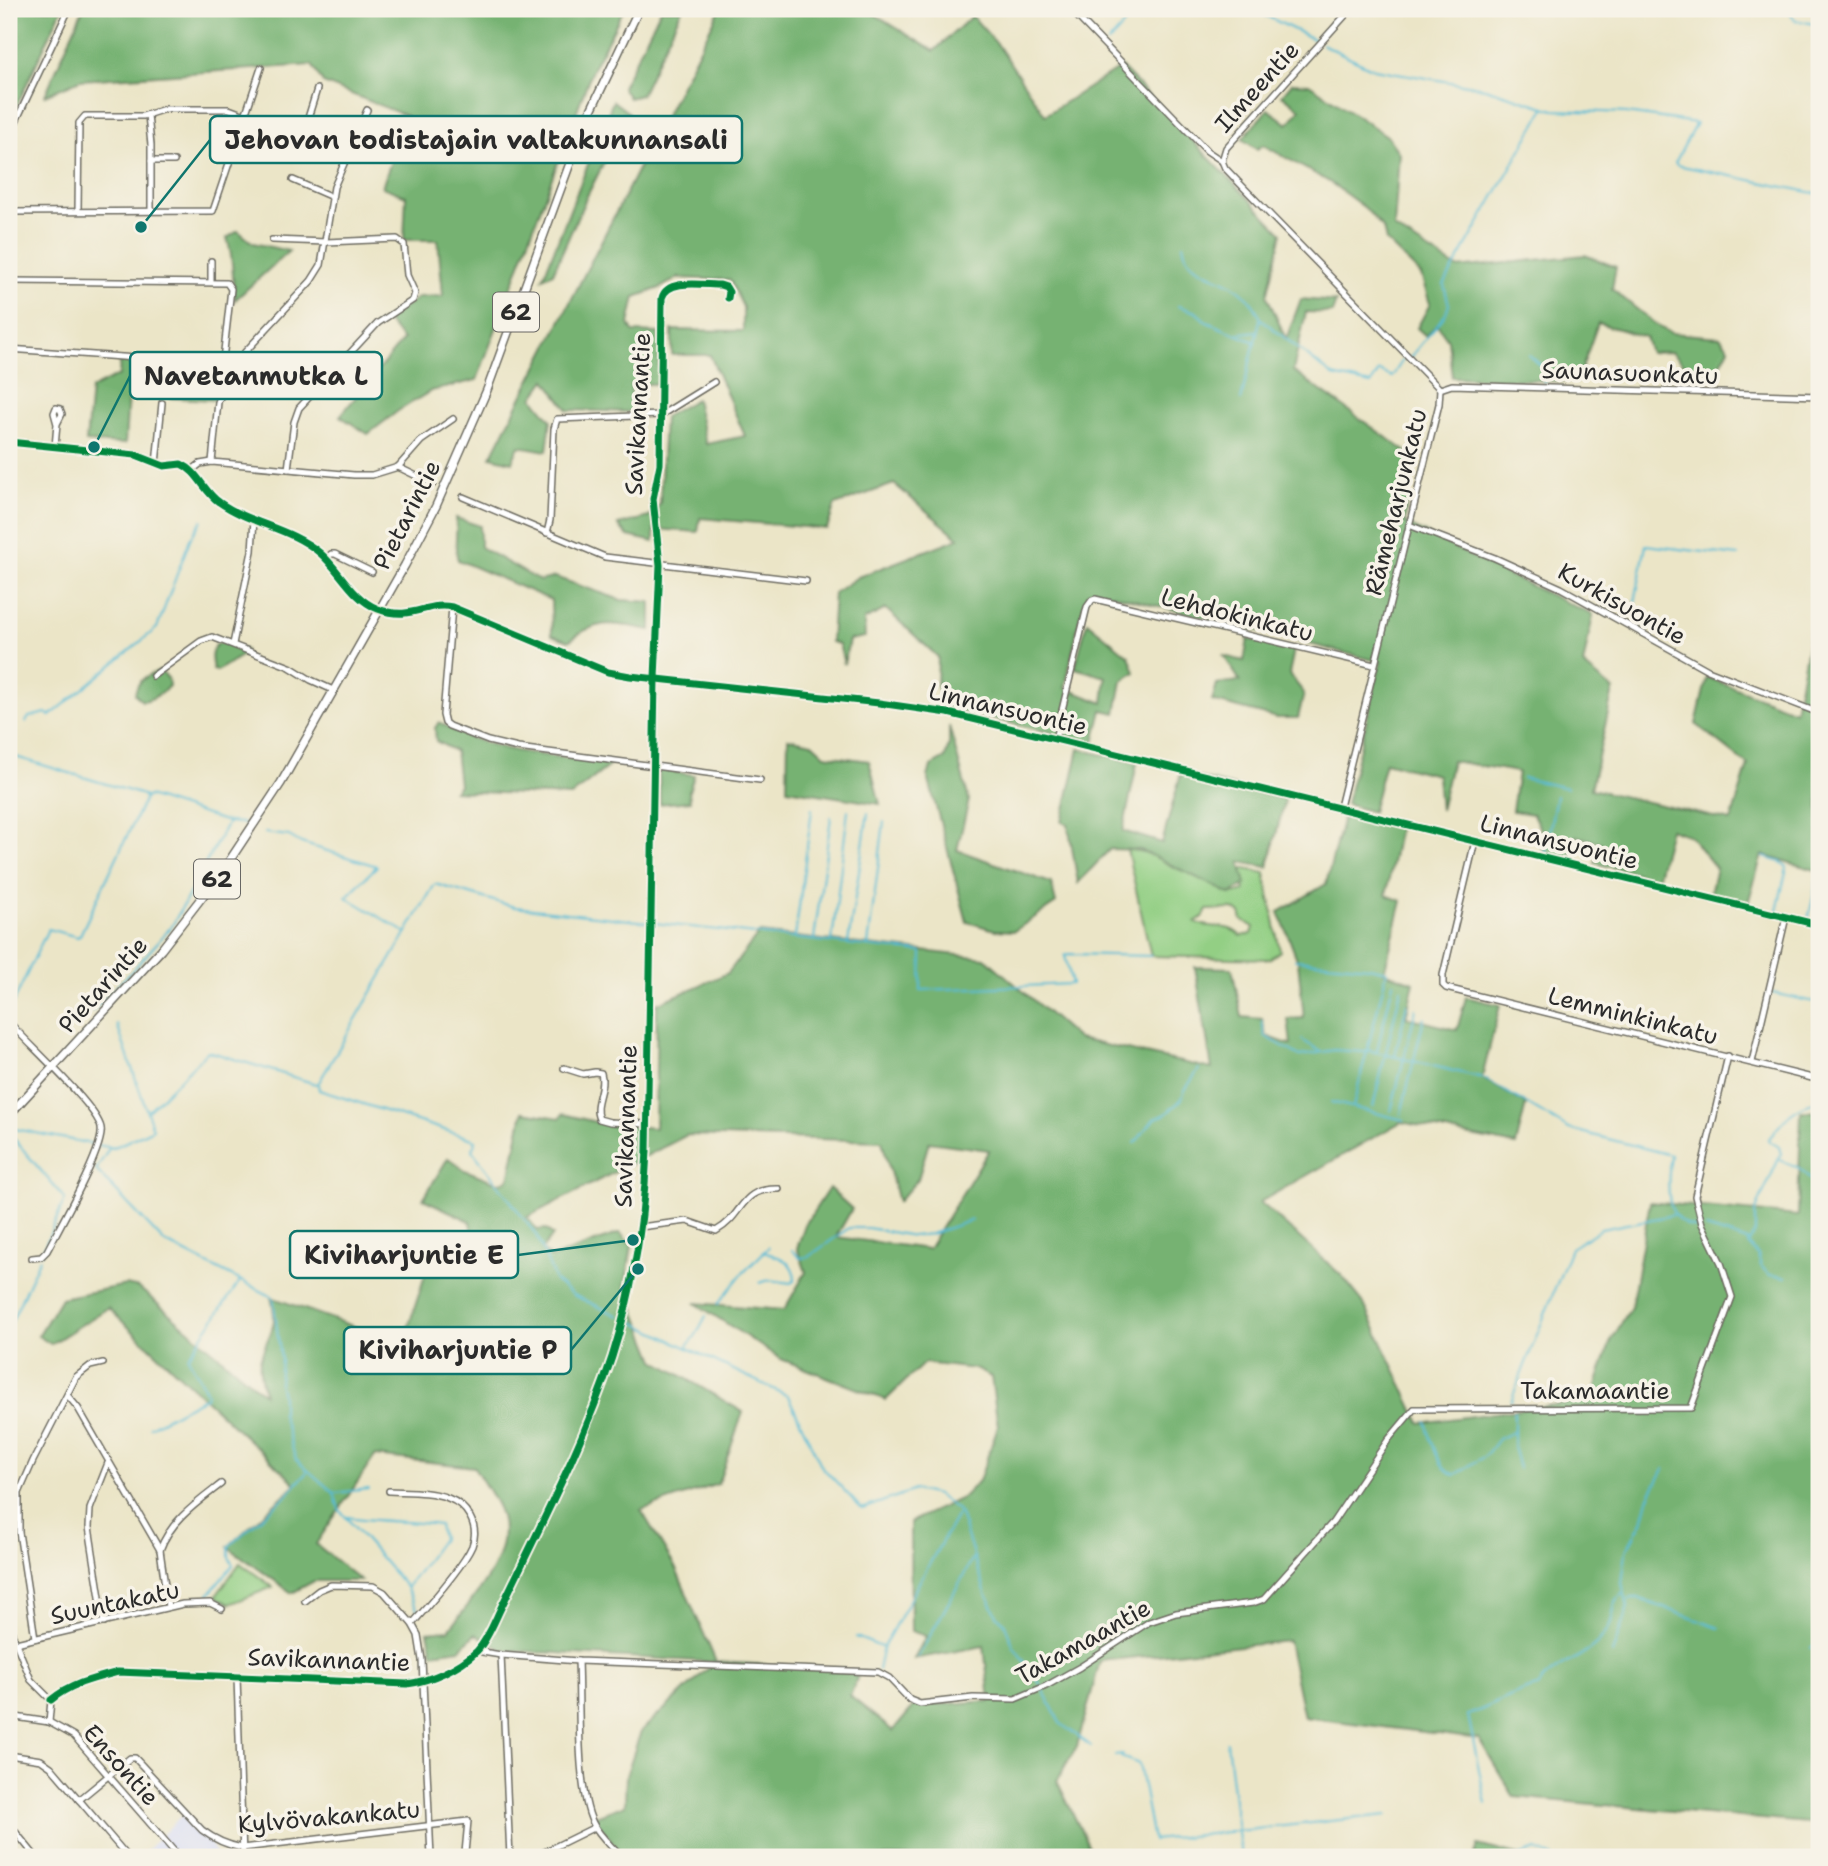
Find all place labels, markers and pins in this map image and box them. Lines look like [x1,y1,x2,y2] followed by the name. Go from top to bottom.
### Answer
[210,116,742,163] callout: Jehovan todistajain valtakunnansali
[130,352,382,399] callout: Navetanmutka L
[290,1231,518,1278] callout: Kiviharjuntie E
[344,1327,571,1374] callout: Kiviharjuntie P

